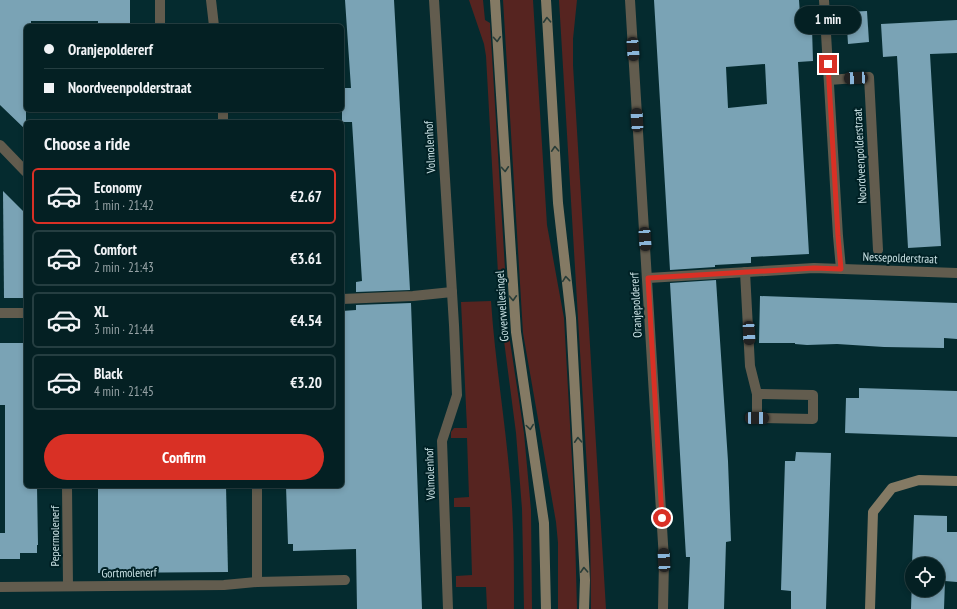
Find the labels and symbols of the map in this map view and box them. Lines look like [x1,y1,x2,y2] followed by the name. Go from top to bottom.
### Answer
[795,6,861,34] callout: 1 min
[543,17,552,23] one-way arrow
[493,36,502,42] one-way arrow
[626,37,640,61] car
[819,55,837,73] route end
[844,71,868,85] car
[849,107,869,204] street label: Noordveenpolderstraat
[630,108,644,132] car
[421,120,438,175] street label: Volmolenhof
[550,146,559,152] one-way arrow
[501,166,510,172] one-way arrow
[638,227,652,251] car
[862,249,938,266] street label: Nessepolderstraat
[492,270,511,342] street label: Goverwellesingel
[626,271,645,338] street label: Oranjepoldererf
[562,276,571,282] one-way arrow
[509,295,518,301] one-way arrow
[742,321,756,345] car
[745,412,769,424] car
[525,424,534,430] one-way arrow
[573,437,582,443] one-way arrow
[421,447,438,501] street label: Volmolenhof
[47,505,62,566] street label: Pepermolenerf
[653,509,671,527] route start
[657,548,671,572] car
[101,565,158,580] street label: Gortmolenerf
[580,567,589,573] one-way arrow

